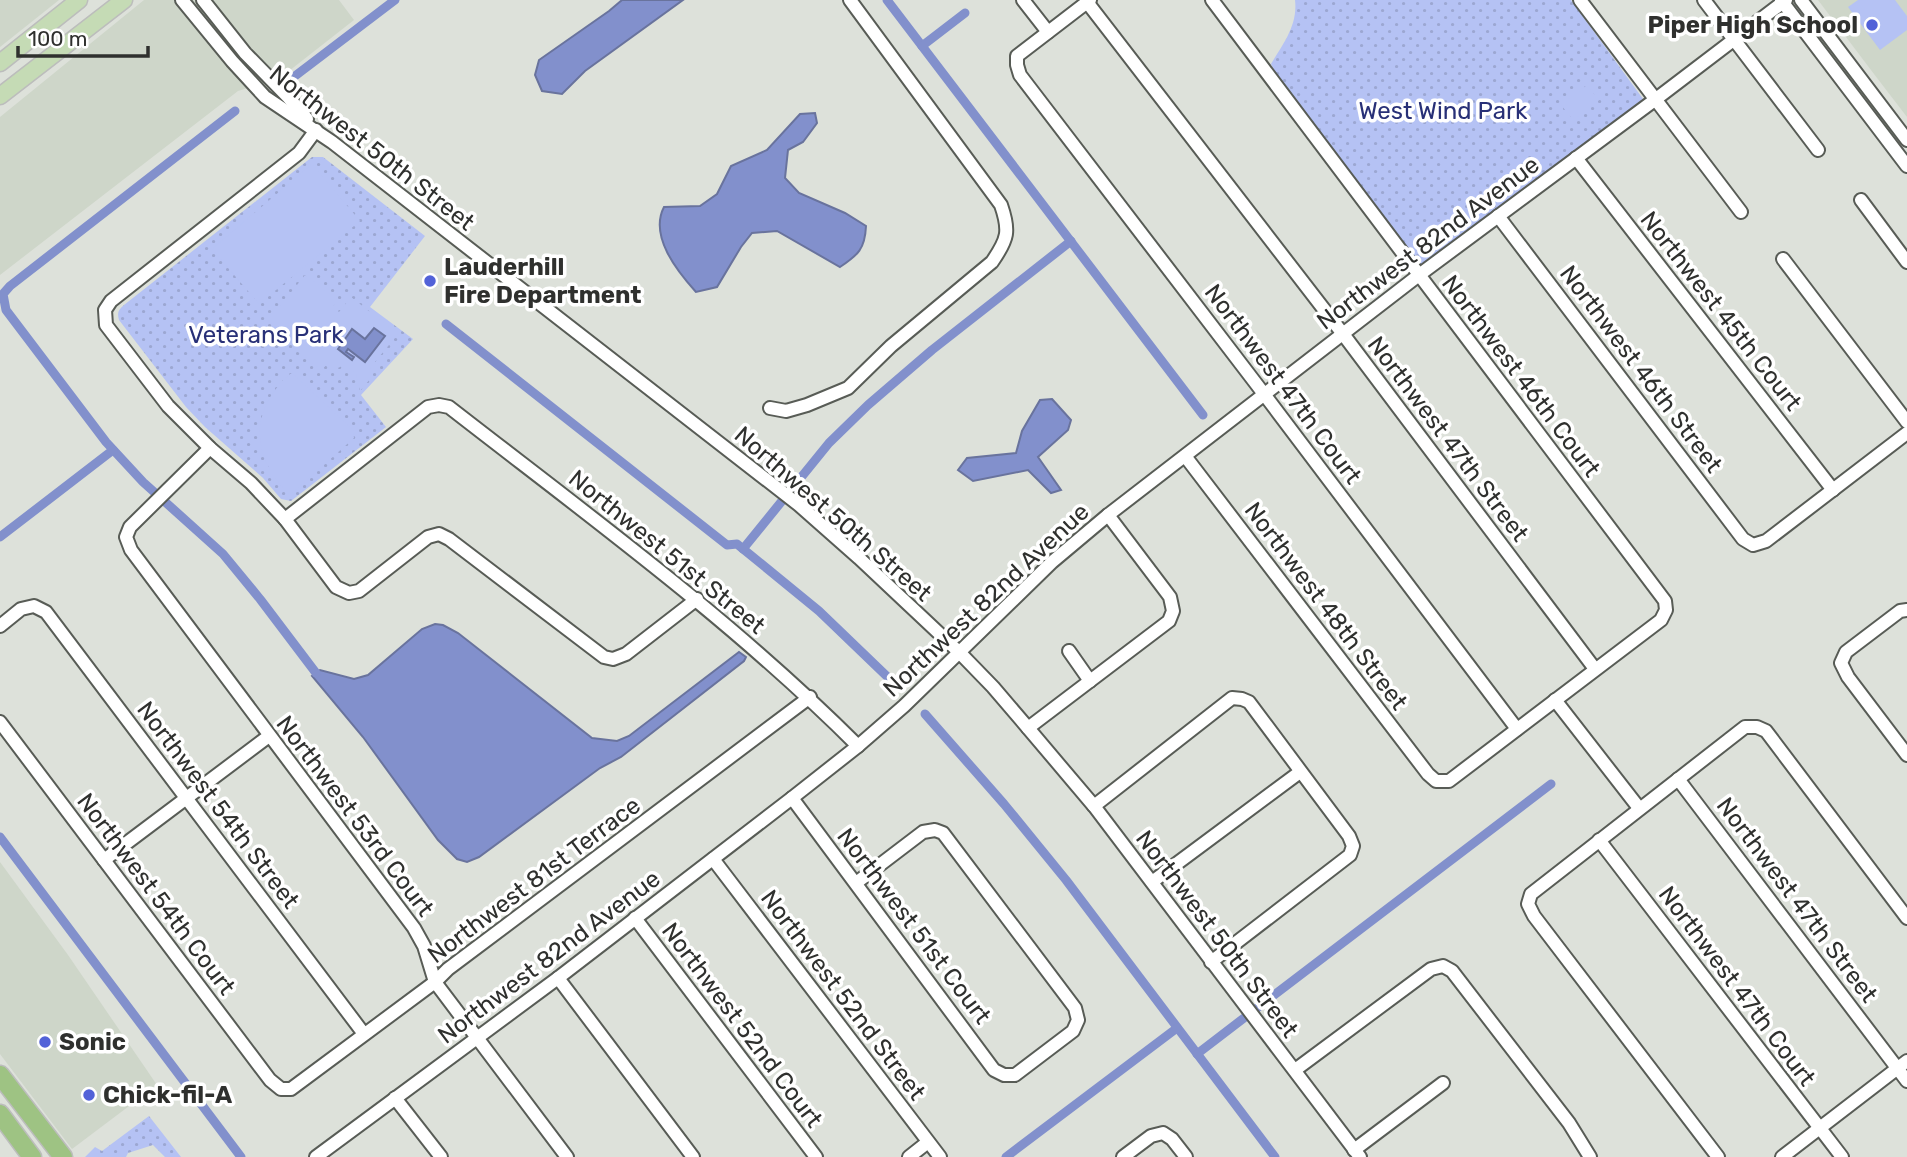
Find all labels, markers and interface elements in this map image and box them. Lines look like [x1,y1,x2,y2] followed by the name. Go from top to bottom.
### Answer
[1647,11,1858,39] place label: Piper High School
[18,14,147,58] scale bar
[1864,17,1880,33] marker: Piper High School
[28,26,87,51] text: 100 m
[264,59,480,237] street label: Northwest 50th Street
[1359,97,1528,125] park label: West Wind Park
[1311,150,1545,336] street label: Northwest 82nd Avenue
[1635,206,1807,416] street label: Northwest 45th Court
[444,253,641,309] place label: Lauderhill Fire Department
[1554,260,1728,478] street label: Northwest 46th Street
[1436,270,1606,482] street label: Northwest 46th Court
[422,273,438,289] marker: Lauderhill Fire Department
[1199,279,1367,489] street label: Northwest 47th Court
[188,321,344,349] park label: Veterans Park
[1362,331,1534,547] street label: Northwest 47th Street
[729,421,937,607] street label: Northwest 50th Street
[563,464,771,640] street label: Northwest 51st Street
[877,497,1095,703] street label: Northwest 82nd Avenue
[1239,497,1413,715] street label: Northwest 48th Street
[131,696,305,914] street label: Northwest 54th Street
[270,710,440,922] street label: Northwest 53rd Court
[71,788,241,1000] street label: Northwest 54th Court
[422,791,646,969] street label: Northwest 81st Terrace
[1711,792,1883,1008] street label: Northwest 47th Street
[831,823,997,1029] street label: Northwest 51st Court
[1130,825,1304,1043] street label: Northwest 50th Street
[432,864,666,1050] street label: Northwest 82nd Avenue
[1653,881,1821,1091] street label: Northwest 47th Court
[755,884,931,1106] street label: Northwest 52nd Street
[656,917,828,1133] street label: Northwest 52nd Court
[59,1028,126,1056] place label: Sonic
[37,1034,53,1050] marker: Sonic
[103,1081,232,1109] place label: Chick-fil-A
[81,1087,97,1103] marker: Chick-fil-A

